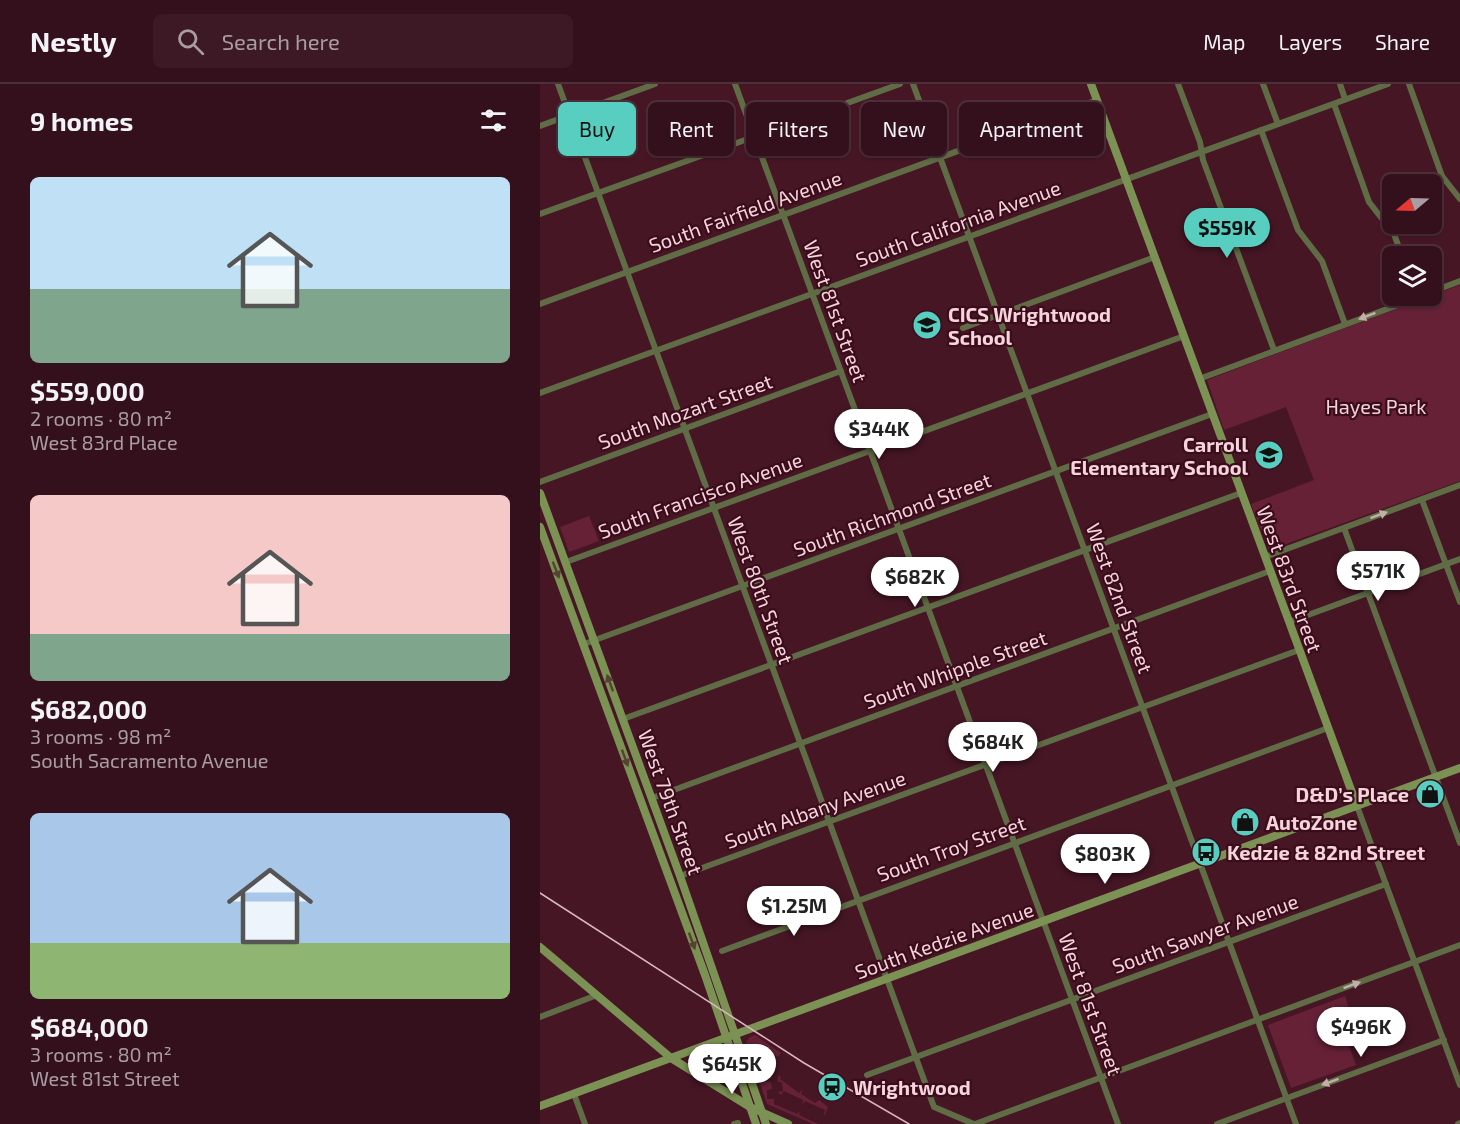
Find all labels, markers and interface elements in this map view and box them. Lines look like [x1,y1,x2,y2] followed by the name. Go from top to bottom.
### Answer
[153,14,573,68] search box
[30,24,117,58] text: Nestly
[174,25,207,58] icon: search
[222,28,340,54] text: Search here
[1203,29,1245,54] text: Map
[1278,29,1342,54] text: Layers
[1375,29,1430,54] text: Share
[558,102,636,156] chip: Buy
[648,102,734,156] chip: Rent
[746,102,849,156] chip: Filters
[861,102,947,156] chip: New
[959,102,1104,156] chip: Apartment
[477,104,510,137] icon: filters
[30,105,133,136] text: 9 homes
[645,165,845,257] street label: South Fairfield Avenue
[1382,174,1442,234] north arrow
[1382,174,1442,306] map controls
[852,175,1064,271] street label: South California Avenue
[1185,208,1269,259] pin: $559K
[1198,215,1256,239] text: $559K
[216,216,324,324] icon: home
[799,237,873,386] street label: West 81st Street
[1382,246,1442,306] button: layers
[948,302,1111,349] place label: CICS Wrightwood School
[911,309,943,341] school or university icon: CICS Wrightwood School
[1358,311,1376,321] one-way arrow
[595,368,776,454] street label: South Mozart Street
[30,375,145,406] text: $559,000
[1325,394,1427,418] park label: Hayes Park
[30,406,172,430] text: 2 rooms · 80 m²
[837,409,921,460] pin: $344K
[848,416,910,440] text: $344K
[30,430,178,454] text: West 83rd Place
[1070,432,1248,480] place label: Carroll Elementary School
[1253,439,1285,471] school or university icon: Carroll Elementary School
[595,447,805,543] street label: South Francisco Avenue
[790,467,994,561] street label: South Richmond Street
[1252,502,1328,656] street label: West 83rd Street
[1370,510,1388,520] one-way arrow
[723,513,799,667] street label: West 80th Street
[1082,520,1158,677] street label: West 82nd Street
[216,534,324,642] icon: home
[1336,551,1420,602] pin: $571K
[873,557,957,608] pin: $682K
[1351,558,1405,582] text: $571K
[551,562,561,580] one-way arrow
[885,564,945,588] text: $682K
[860,625,1050,713] street label: South Whipple Street
[604,674,614,692] one-way arrow
[30,693,147,724] text: $682,000
[951,722,1035,773] pin: $684K
[30,724,171,748] text: 3 rooms · 98 m²
[634,726,708,878] street label: West 79th Street
[962,729,1024,753] text: $684K
[30,748,269,772] text: South Sacramento Avenue
[621,749,631,767] one-way arrow
[721,765,909,853] street label: South Albany Avenue
[1414,778,1446,810] shop icon: D&D’s Place
[1296,782,1409,806] place label: D&D’s Place
[1229,806,1261,838] shop icon: AutoZone
[874,810,1029,886] street label: South Troy Street
[1266,810,1358,834] place label: AutoZone
[1063,834,1147,885] pin: $803K
[1190,836,1222,868] bus stop icon: Kedzie & 82nd Street
[1227,840,1425,864] place label: Kedzie & 82nd Street
[1075,841,1135,865] text: $803K
[216,852,324,960] icon: home
[745,886,843,937] pin: $1.25M
[1109,888,1301,978] street label: South Sawyer Avenue
[761,893,827,917] text: $1.25M
[851,897,1037,983] street label: South Kedzie Avenue
[1054,930,1128,1079] street label: West 81st Street
[688,932,698,950] one-way arrow
[1343,979,1361,989] one-way arrow
[1319,1007,1403,1058] pin: $496K
[30,1011,149,1042] text: $684,000
[1331,1014,1391,1038] text: $496K
[30,1042,172,1066] text: 3 rooms · 80 m²
[690,1044,774,1095] pin: $645K
[702,1051,762,1075] text: $645K
[30,1066,180,1090] text: West 81st Street
[816,1071,848,1103] station icon: Wrightwood
[853,1075,971,1099] place label: Wrightwood
[1321,1078,1339,1087] one-way arrow

